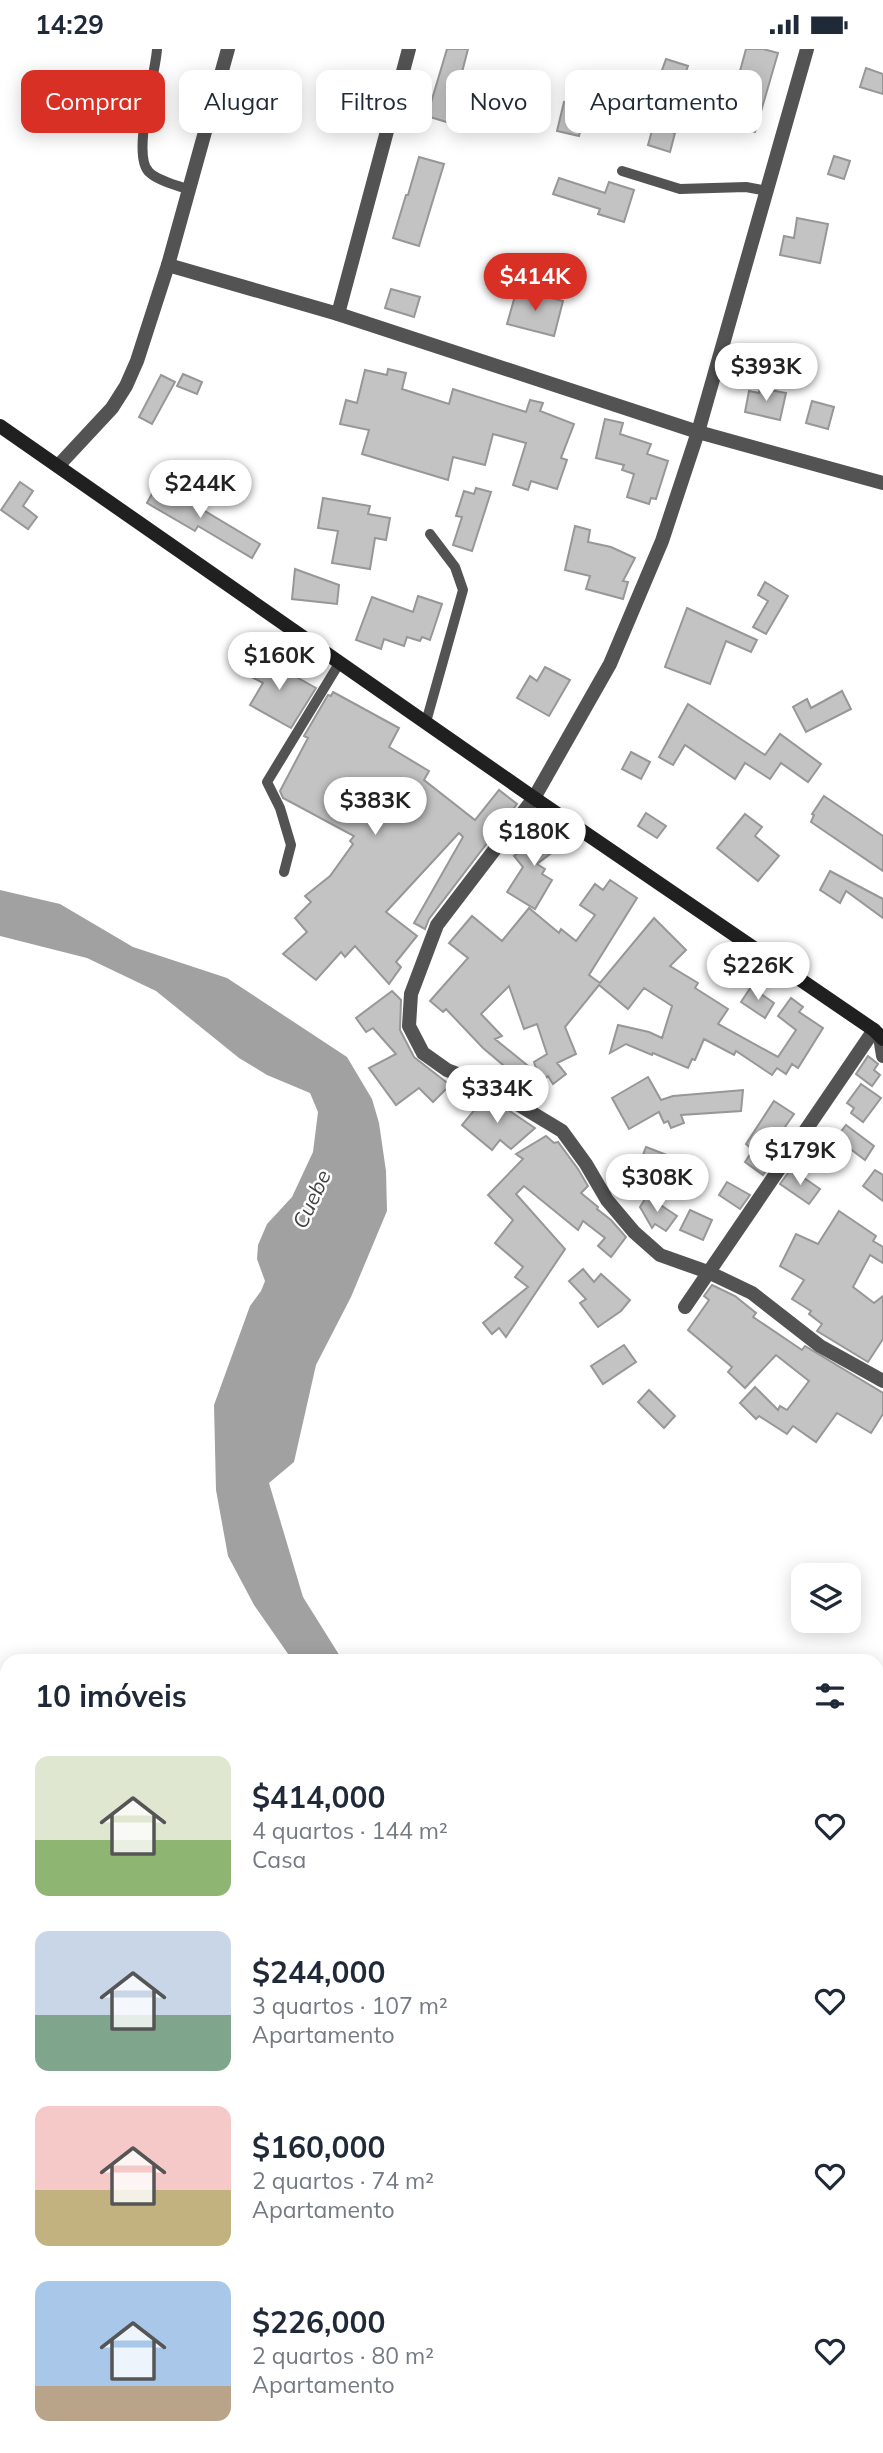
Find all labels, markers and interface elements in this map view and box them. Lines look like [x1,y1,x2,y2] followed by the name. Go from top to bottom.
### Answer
[35,8,104,41] text: 14:29
[21,70,165,133] chip: Comprar
[179,70,302,133] chip: Alugar
[316,70,432,133] chip: Filtros
[446,70,551,133] chip: Novo
[565,70,762,133] chip: Apartamento
[486,253,584,313] pin: $414K
[500,261,570,290] text: $414K
[717,343,815,403] pin: $393K
[731,351,801,380] text: $393K
[151,461,249,520] pin: $244K
[165,468,235,497] text: $244K
[230,633,328,692] pin: $160K
[244,640,314,669] text: $160K
[326,777,424,837] pin: $383K
[340,785,410,814] text: $383K
[485,809,583,868] pin: $180K
[499,816,569,845] text: $180K
[709,943,807,1002] pin: $226K
[723,950,793,979] text: $226K
[448,1065,546,1125] pin: $334K
[462,1073,532,1102] text: $334K
[751,1127,849,1187] pin: $179K
[765,1135,835,1164] text: $179K
[608,1155,706,1214] pin: $308K
[622,1162,692,1191] text: $308K
[286,1166,336,1232] water label: Cuebe
[791,1563,861,1633] map controls
[791,1563,861,1633] button: layers
[35,1677,187,1715] text: 10 imóveis
[811,1677,849,1715] icon: filters
[252,1778,385,1816] text: $414,000
[91,1784,175,1868] icon: home
[811,1807,849,1845] icon: heart
[252,1816,448,1845] text: 4 quartos · 144 m²
[252,1845,306,1874] text: Casa
[252,1953,385,1991] text: $244,000
[91,1959,175,2043] icon: home
[811,1982,849,2020] icon: heart
[252,1991,448,2020] text: 3 quartos · 107 m²
[252,2020,395,2049] text: Apartamento
[252,2128,385,2166] text: $160,000
[91,2134,175,2218] icon: home
[811,2157,849,2195] icon: heart
[252,2166,434,2195] text: 2 quartos · 74 m²
[252,2195,395,2224] text: Apartamento
[252,2303,385,2341] text: $226,000
[91,2309,175,2393] icon: home
[811,2332,849,2370] icon: heart
[252,2341,434,2370] text: 2 quartos · 80 m²
[252,2370,395,2399] text: Apartamento

